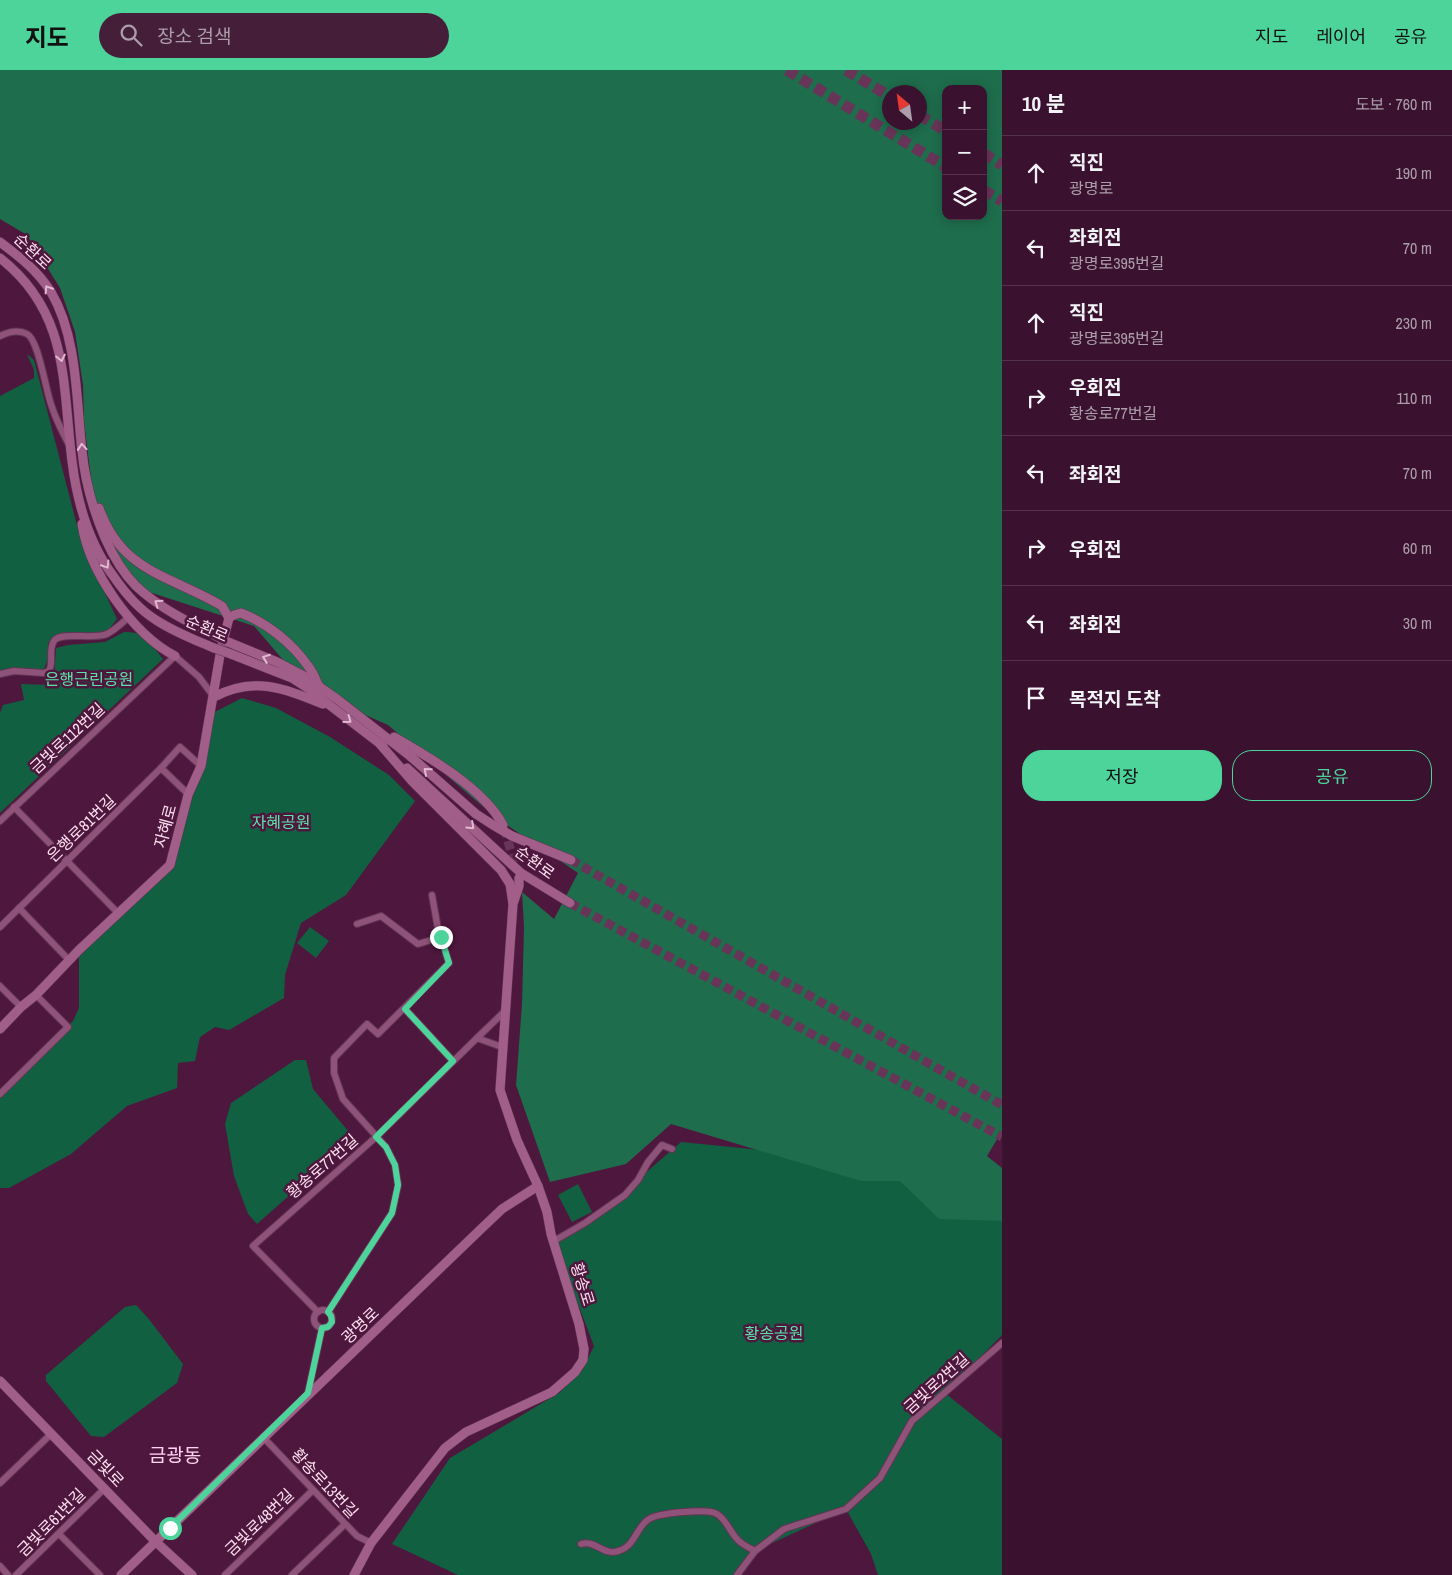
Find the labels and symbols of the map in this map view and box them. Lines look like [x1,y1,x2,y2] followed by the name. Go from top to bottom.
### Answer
[882,85,927,130] north arrow
[9,228,57,274] street label: 순환로
[45,286,55,295] one-way arrow
[55,353,65,362] one-way arrow
[76,443,87,451] one-way arrow
[100,560,110,569] one-way arrow
[154,600,164,609] one-way arrow
[182,609,232,647] street label: 순환로
[262,654,271,664] one-way arrow
[45,668,133,690] park label: 은행근린공원
[25,698,109,778] street label: 금빛로112번길
[342,714,352,723] one-way arrow
[424,768,433,777] one-way arrow
[42,789,120,867] street label: 은행로81번길
[149,802,181,850] street label: 자혜로
[252,811,310,833] park label: 자혜공원
[466,820,475,829] one-way arrow
[511,840,560,884] street label: 순환로
[430,926,453,949] route end
[281,1129,363,1203] street label: 황송로77번길
[566,1260,600,1309] street label: 황송로
[336,1302,384,1348] street label: 광명로
[745,1322,803,1344] park label: 황송공원
[899,1348,973,1418] street label: 금빛로2번길
[149,1442,201,1468] district label: 금광동
[287,1443,363,1523] street label: 황송로13번길
[83,1444,129,1492] street label: 금빛로
[12,1483,90,1561] street label: 금빛로61번길
[220,1483,298,1561] street label: 금빛로48번길
[159,1517,182,1540] route start

